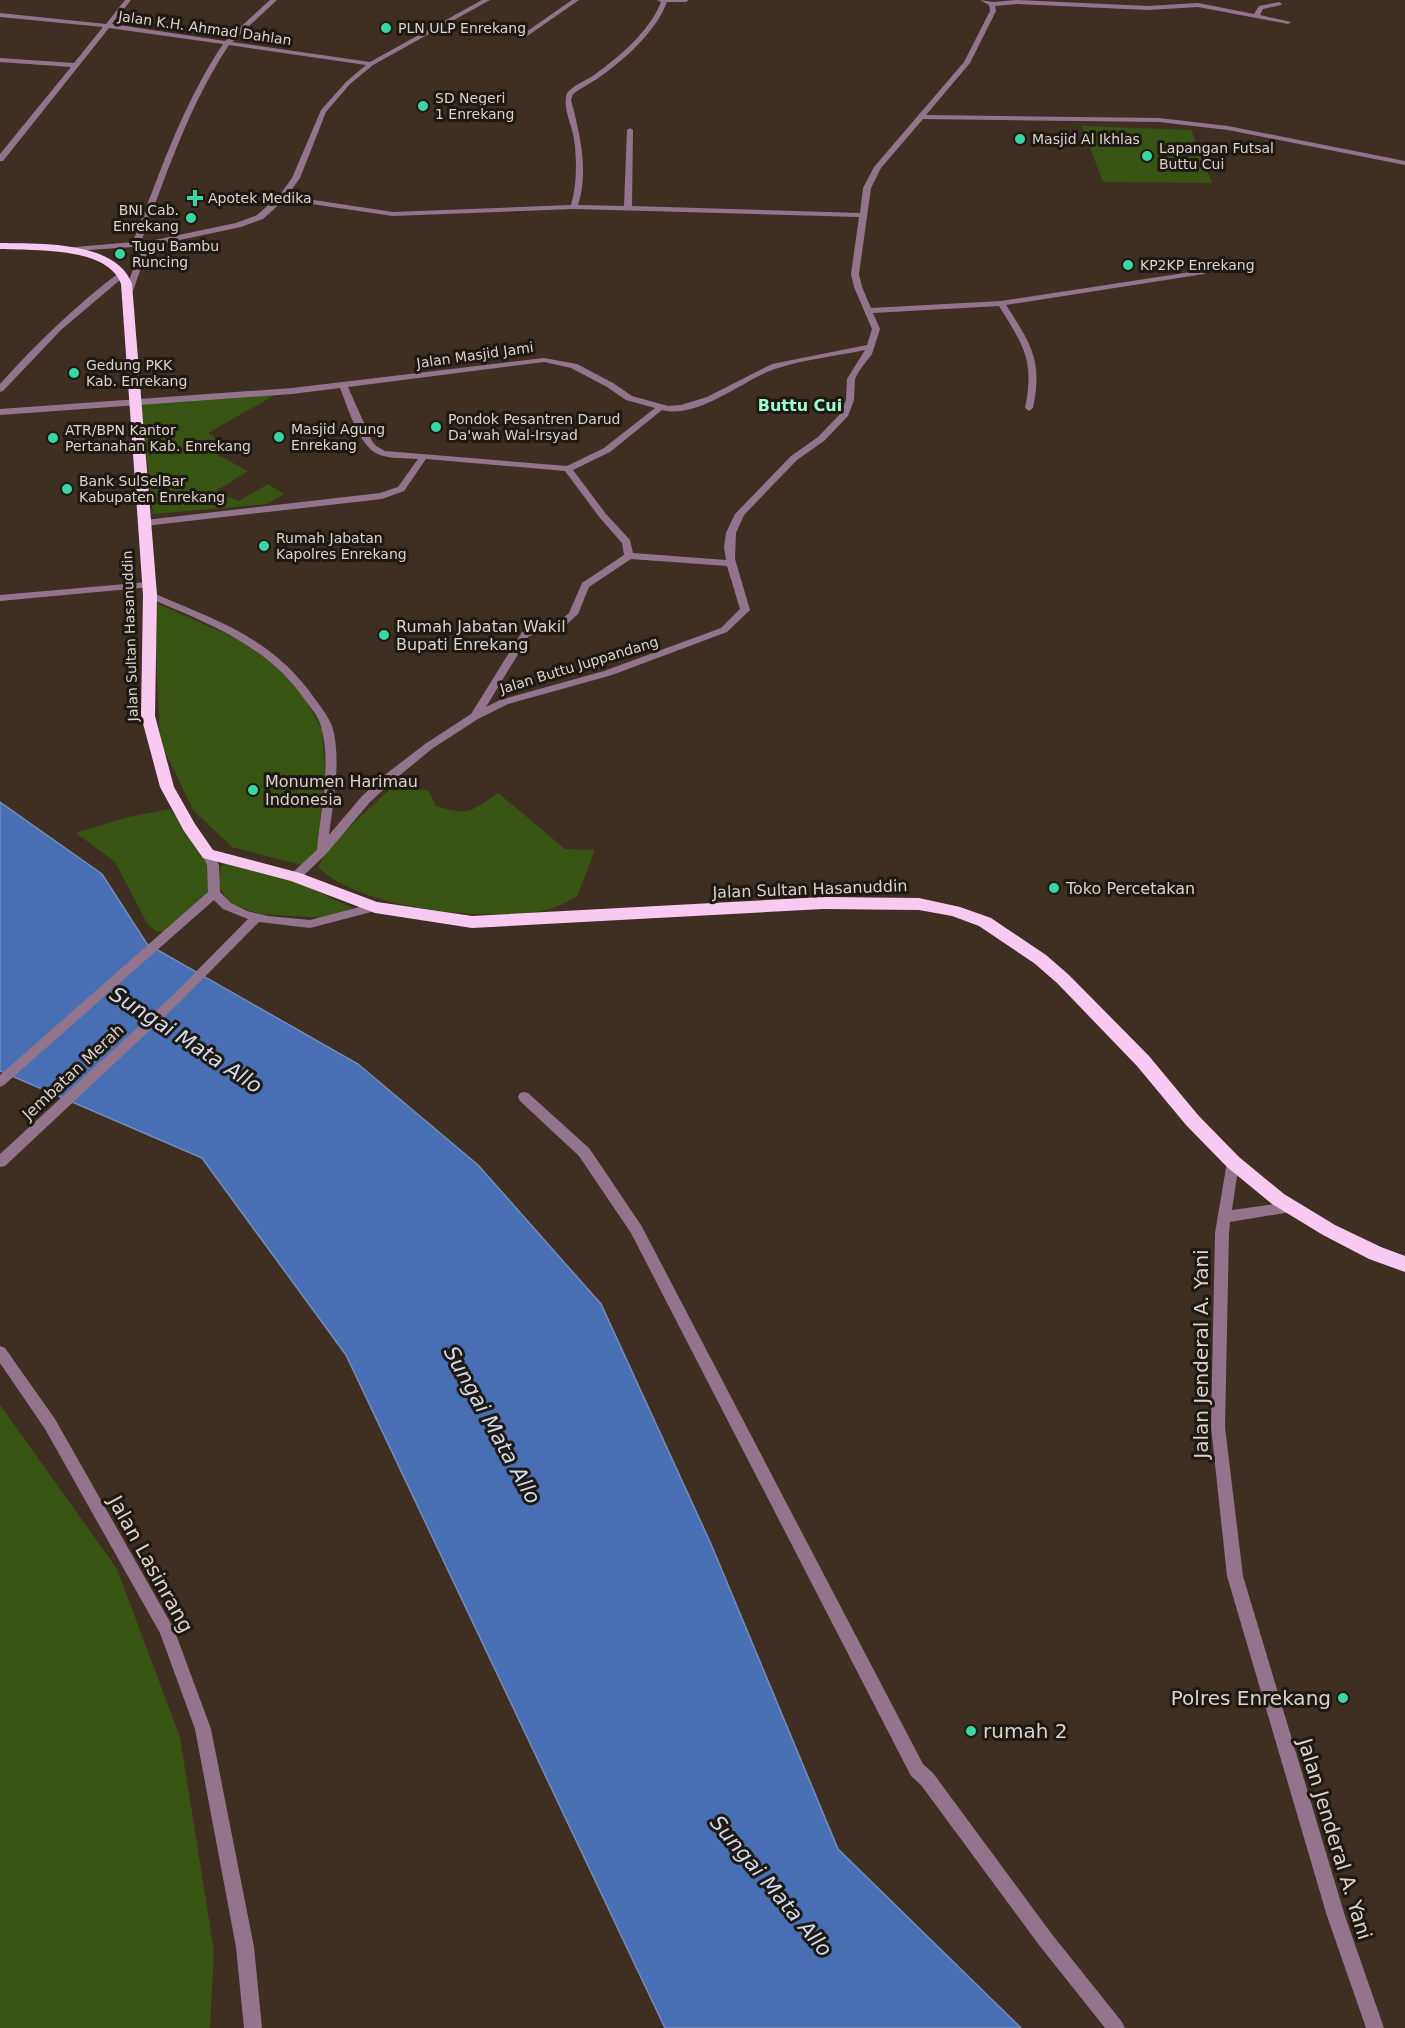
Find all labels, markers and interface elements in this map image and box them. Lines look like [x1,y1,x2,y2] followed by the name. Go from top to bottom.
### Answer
[116,8,293,48] street label: Jalan K.H. Ahmad Dahlan
[398,20,526,36] place label: PLN ULP Enrekang
[379,21,393,35] marker: PLN ULP Enrekang
[435,90,514,122] place label: SD Negeri 1 Enrekang
[416,99,430,113] marker: SD Negeri 1 Enrekang
[1032,131,1140,147] place label: Masjid Al Ikhlas
[1013,132,1027,146] marker: Masjid Al Ikhlas
[1159,140,1274,172] place label: Lapangan Futsal Buttu Cui
[1140,149,1154,163] marker: Lapangan Futsal Buttu Cui
[186,189,204,207] marker: Apotek Medika
[208,190,312,206] place label: Apotek Medika
[113,202,179,234] place label: BNI Cab. Enrekang
[184,211,198,225] marker: BNI Cab. Enrekang
[131,238,219,270] place label: Tugu Bambu Runcing
[113,247,127,261] marker: Tugu Bambu Runcing
[1140,257,1255,273] place label: KP2KP Enrekang
[1121,258,1135,272] marker: KP2KP Enrekang
[415,339,534,371] street label: Jalan Masjid Jami
[86,357,187,389] place label: Gedung PKK Kab. Enrekang
[67,366,81,380] marker: Gedung PKK Kab. Enrekang
[758,396,842,415] district label: Buttu Cui
[448,411,620,443] place label: Pondok Pesantren Darud Da'wah Wal-Irsyad
[429,420,443,434] marker: Pondok Pesantren Darud Da'wah Wal-Irsyad
[291,421,385,453] place label: Masjid Agung Enrekang
[65,422,251,454] place label: ATR/BPN Kantor Pertanahan Kab. Enrekang
[272,430,286,444] marker: Masjid Agung Enrekang
[46,431,60,445] marker: ATR/BPN Kantor Pertanahan Kab. Enrekang
[79,473,225,505] place label: Bank SulSelBar Kabupaten Enrekang
[60,482,74,496] marker: Bank SulSelBar Kabupaten Enrekang
[276,530,407,562] place label: Rumah Jabatan Kapolres Enrekang
[257,539,271,553] marker: Rumah Jabatan Kapolres Enrekang
[119,550,141,723] street label: Jalan Sultan Hasanuddin
[396,617,566,654] place label: Rumah Jabatan Wakil Bupati Enrekang
[377,628,391,642] marker: Rumah Jabatan Wakil Bupati Enrekang
[497,633,660,697] street label: Jalan Buttu Juppandang
[265,772,418,809] place label: Monumen Harimau Indonesia
[246,783,260,797] marker: Monumen Harimau Indonesia
[711,876,908,902] street label: Jalan Sultan Hasanuddin
[1065,879,1195,898] place label: Toko Percetakan
[1047,881,1061,895] marker: Toko Percetakan
[106,982,266,1098] water label: Sungai Mata Allo
[18,1020,128,1125] street label: Jembatan Merah
[1189,1249,1213,1461] street label: Jalan Jenderal A. Yani
[439,1342,545,1508] water label: Sungai Mata Allo
[102,1490,199,1637] street label: Jalan Lasinrang
[1171,1686,1331,1710] place label: Polres Enrekang
[1336,1691,1350,1705] marker: Polres Enrekang
[983,1719,1067,1743] place label: rumah 2
[964,1724,978,1738] marker: rumah 2
[1292,1734,1377,1943] street label: Jalan Jenderal A. Yani
[705,1811,837,1961] water label: Sungai Mata Allo

